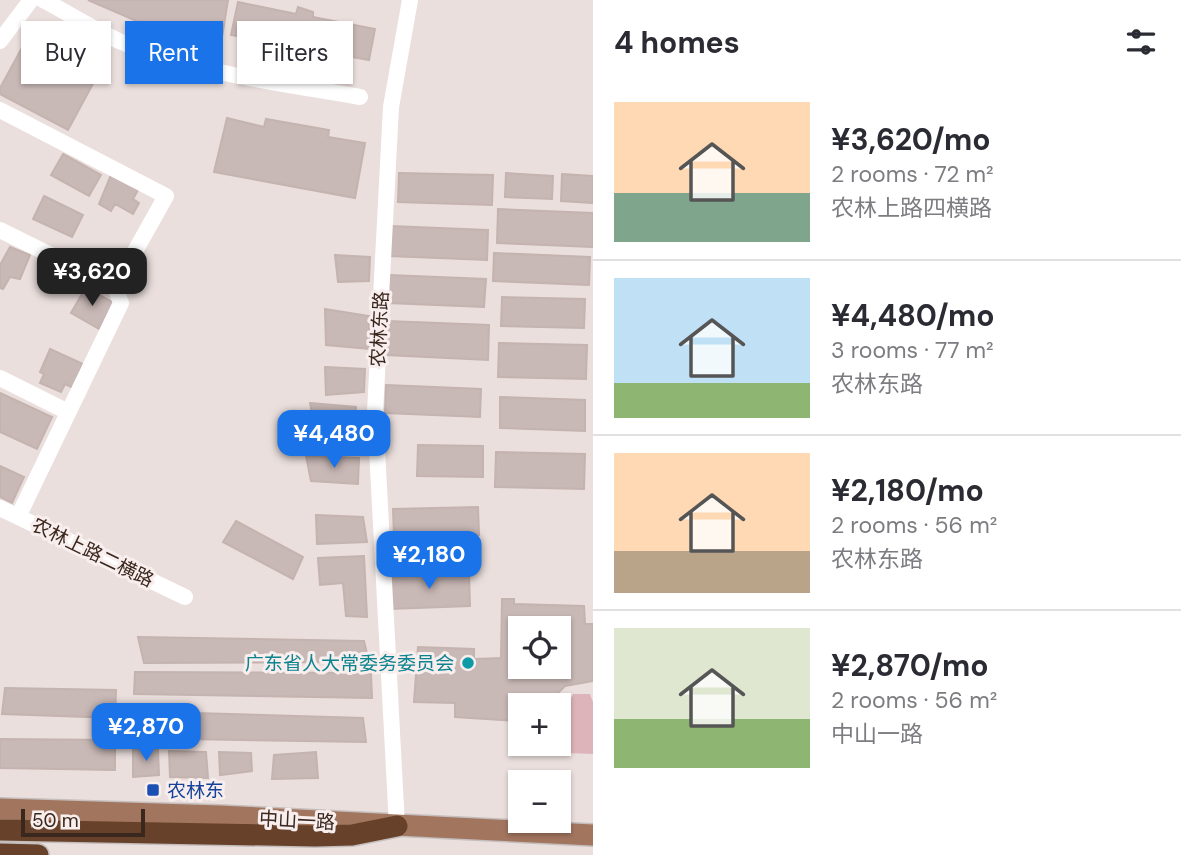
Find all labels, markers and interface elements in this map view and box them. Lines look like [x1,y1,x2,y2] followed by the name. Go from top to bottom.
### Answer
[21,21,111,84] chip: Buy
[125,21,223,84] chip: Rent
[237,21,353,84] chip: Filters
[614,23,740,62] text: 4 homes
[1122,23,1160,61] icon: filters
[831,120,991,159] text: ¥3,620/mo
[670,130,754,214] icon: home
[831,159,994,189] text: 2 rooms · 72 m²
[831,193,992,223] text: 农林上路四横路
[35,248,149,308] pin: ¥3,620
[53,256,131,286] text: ¥3,620
[365,290,394,368] street label: 农林东路
[831,296,995,335] text: ¥4,480/mo
[670,306,754,390] icon: home
[831,335,994,365] text: 3 rooms · 77 m²
[831,369,923,399] text: 农林东路
[277,410,391,470] pin: ¥4,480
[293,418,375,448] text: ¥4,480
[831,471,984,510] text: ¥2,180/mo
[670,481,754,565] icon: home
[831,510,997,540] text: 2 rooms · 56 m²
[28,512,158,593] street label: 农林上路二横路
[372,532,486,591] pin: ¥2,180
[392,539,466,569] text: ¥2,180
[831,544,923,574] text: 农林东路
[508,616,571,833] map controls
[508,616,571,679] button: locate
[831,646,988,685] text: ¥2,870/mo
[245,651,454,676] place label: 广东省人大常委务委员会
[460,655,476,671] marker: 广东省人大常委务委员会
[670,656,754,740] icon: home
[831,685,997,715] text: 2 rooms · 56 m²
[508,693,571,756] button: +
[89,704,203,763] pin: ¥2,870
[108,711,184,741] text: ¥2,870
[831,719,923,749] text: 中山一路
[508,770,571,833] button: −
[167,778,224,803] place label: 农林东
[145,782,161,798] marker: 农林东
[21,806,145,838] scale bar
[258,806,336,835] street label: 中山一路
[32,808,79,833] text: 50 m

